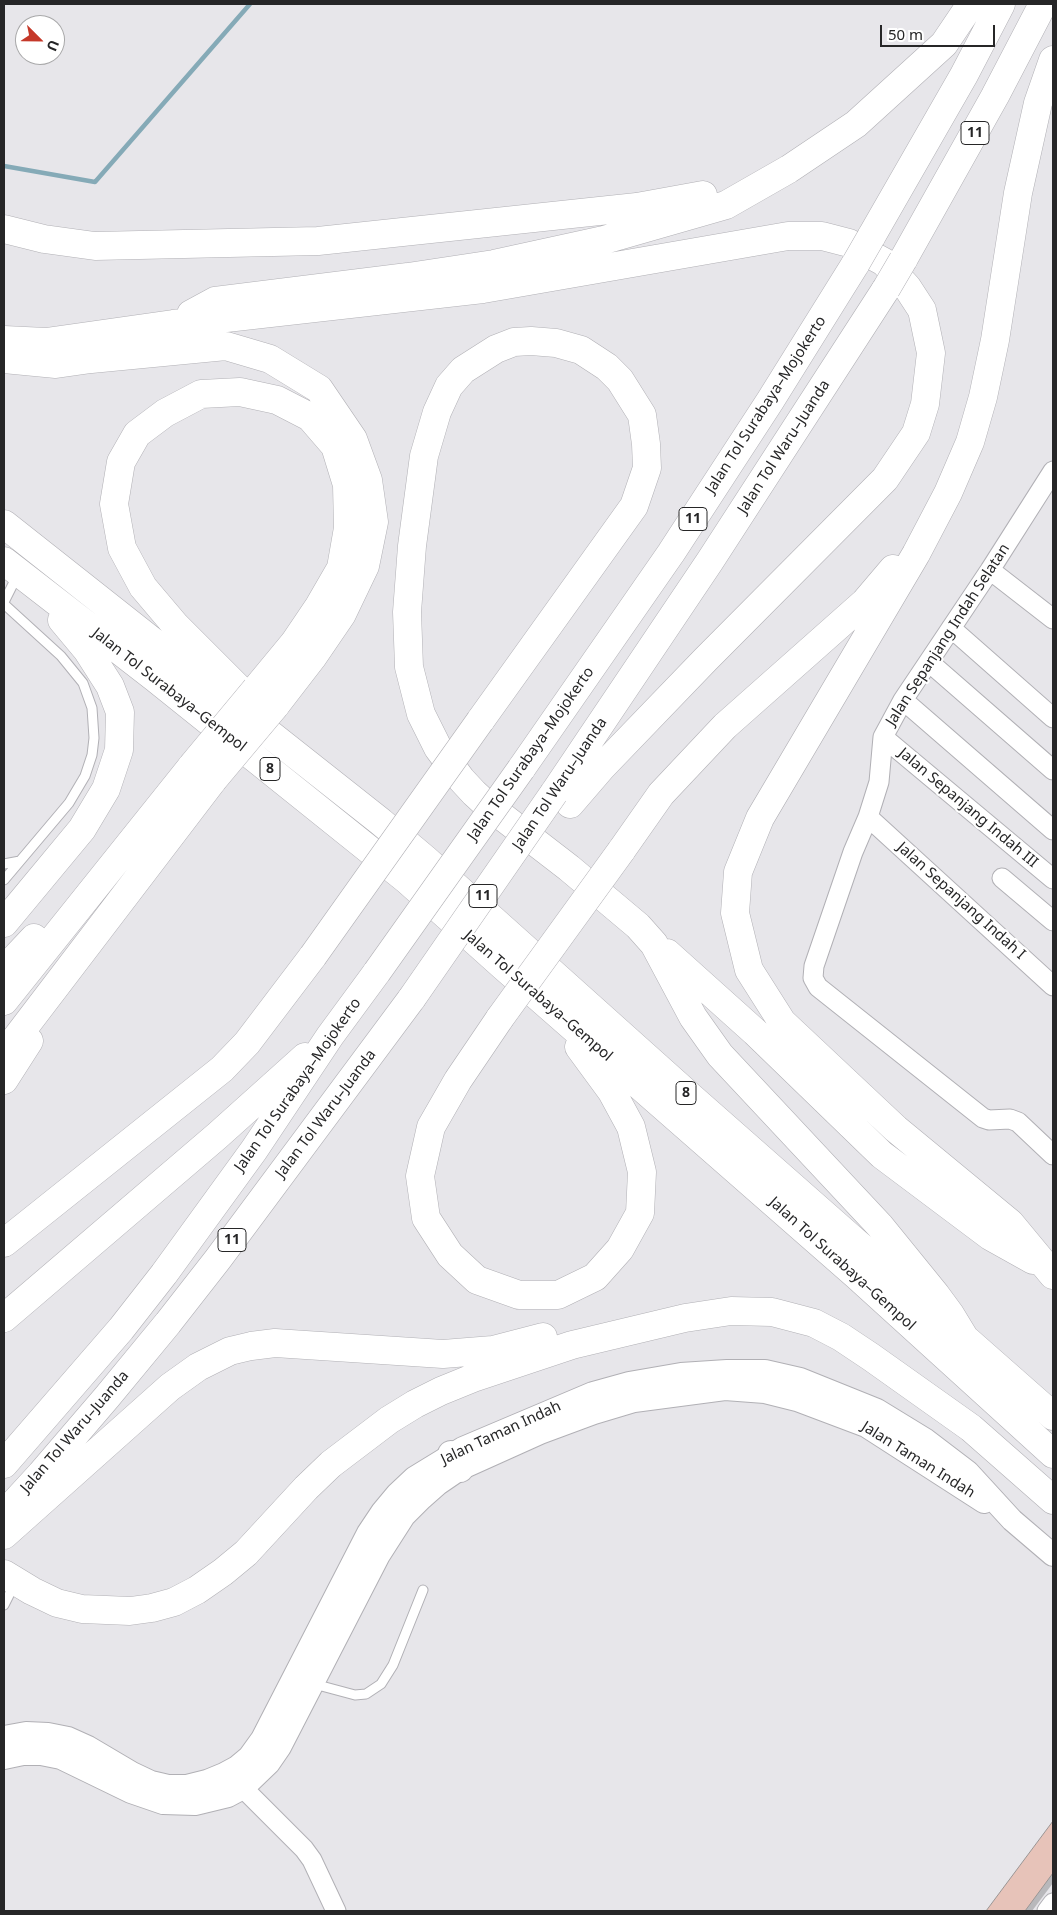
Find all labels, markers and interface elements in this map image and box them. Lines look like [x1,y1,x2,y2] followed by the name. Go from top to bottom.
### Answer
[15,15,65,65] north arrow
[882,15,997,47] scale bar
[888,24,923,44] text: 50 m
[43,37,64,54] text: U
[961,122,989,144] road number: 11
[702,313,830,497] street label: Jalan Tol Surabaya–Mojokerto
[734,377,834,517] street label: Jalan Tol Waru–Juanda
[679,508,707,530] road number: 11
[882,541,1014,729] street label: Jalan Sepanjang Indah Selatan
[88,624,250,756] street label: Jalan Tol Surabaya–Gempol
[464,664,598,844] street label: Jalan Tol Surabaya–Mojokerto
[509,714,611,854] street label: Jalan Tol Waru–Juanda
[895,744,1041,872] street label: Jalan Sepanjang Indah III
[260,758,280,781] road number: 8
[893,839,1029,963] street label: Jalan Sepanjang Indah I
[469,884,497,908] road number: 11
[460,927,616,1065] street label: Jalan Tol Surabaya–Gempol
[231,995,365,1175] street label: Jalan Tol Surabaya–Mojokerto
[272,1046,380,1182] street label: Jalan Tol Waru–Juanda
[676,1082,696,1104] road number: 8
[765,1194,919,1334] street label: Jalan Tol Surabaya–Gempol
[218,1228,246,1252] road number: 11
[17,1367,133,1497] street label: Jalan Tol Waru–Juanda
[438,1397,564,1469] street label: Jalan Taman Indah
[858,1418,978,1502] street label: Jalan Taman Indah

